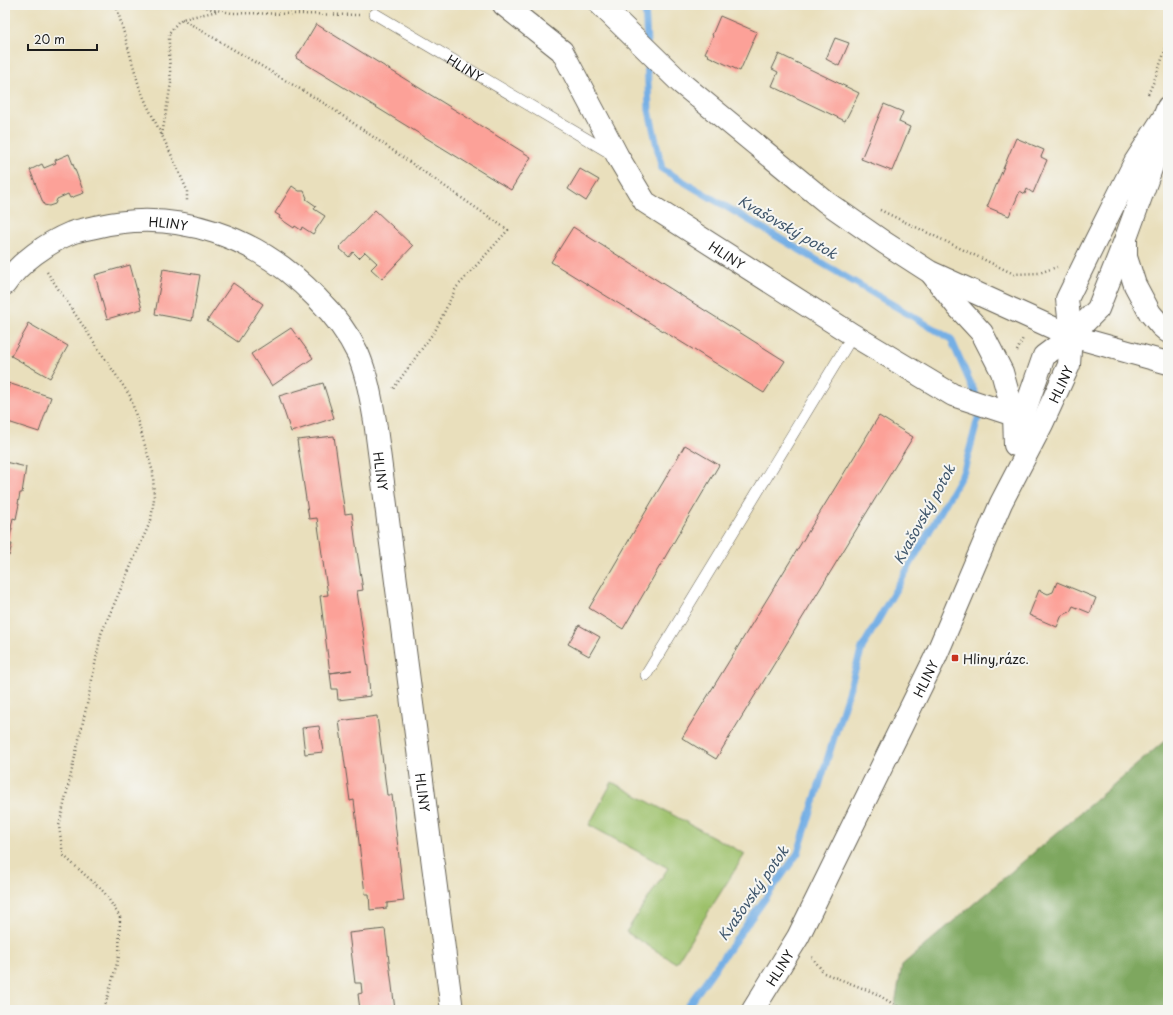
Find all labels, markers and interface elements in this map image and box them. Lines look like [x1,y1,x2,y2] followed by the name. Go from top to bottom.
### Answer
[28,26,97,52] scale bar
[34,30,65,48] text: 20 m
[444,49,487,86] street label: HLINY
[734,190,842,264] water label: Kvašovský potok
[148,211,189,234] street label: HLINY
[706,236,749,273] street label: HLINY
[1044,362,1077,406] street label: HLINY
[370,450,394,492] street label: HLINY
[888,460,960,568] water label: Kvašovský potok
[963,649,1029,668] place label: Hliny,rázc.
[950,653,960,663] marker: Hliny,rázc.
[908,656,942,700] street label: HLINY
[412,772,436,813] street label: HLINY
[712,841,794,945] water label: Kvašovský potok
[761,946,798,989] street label: HLINY

